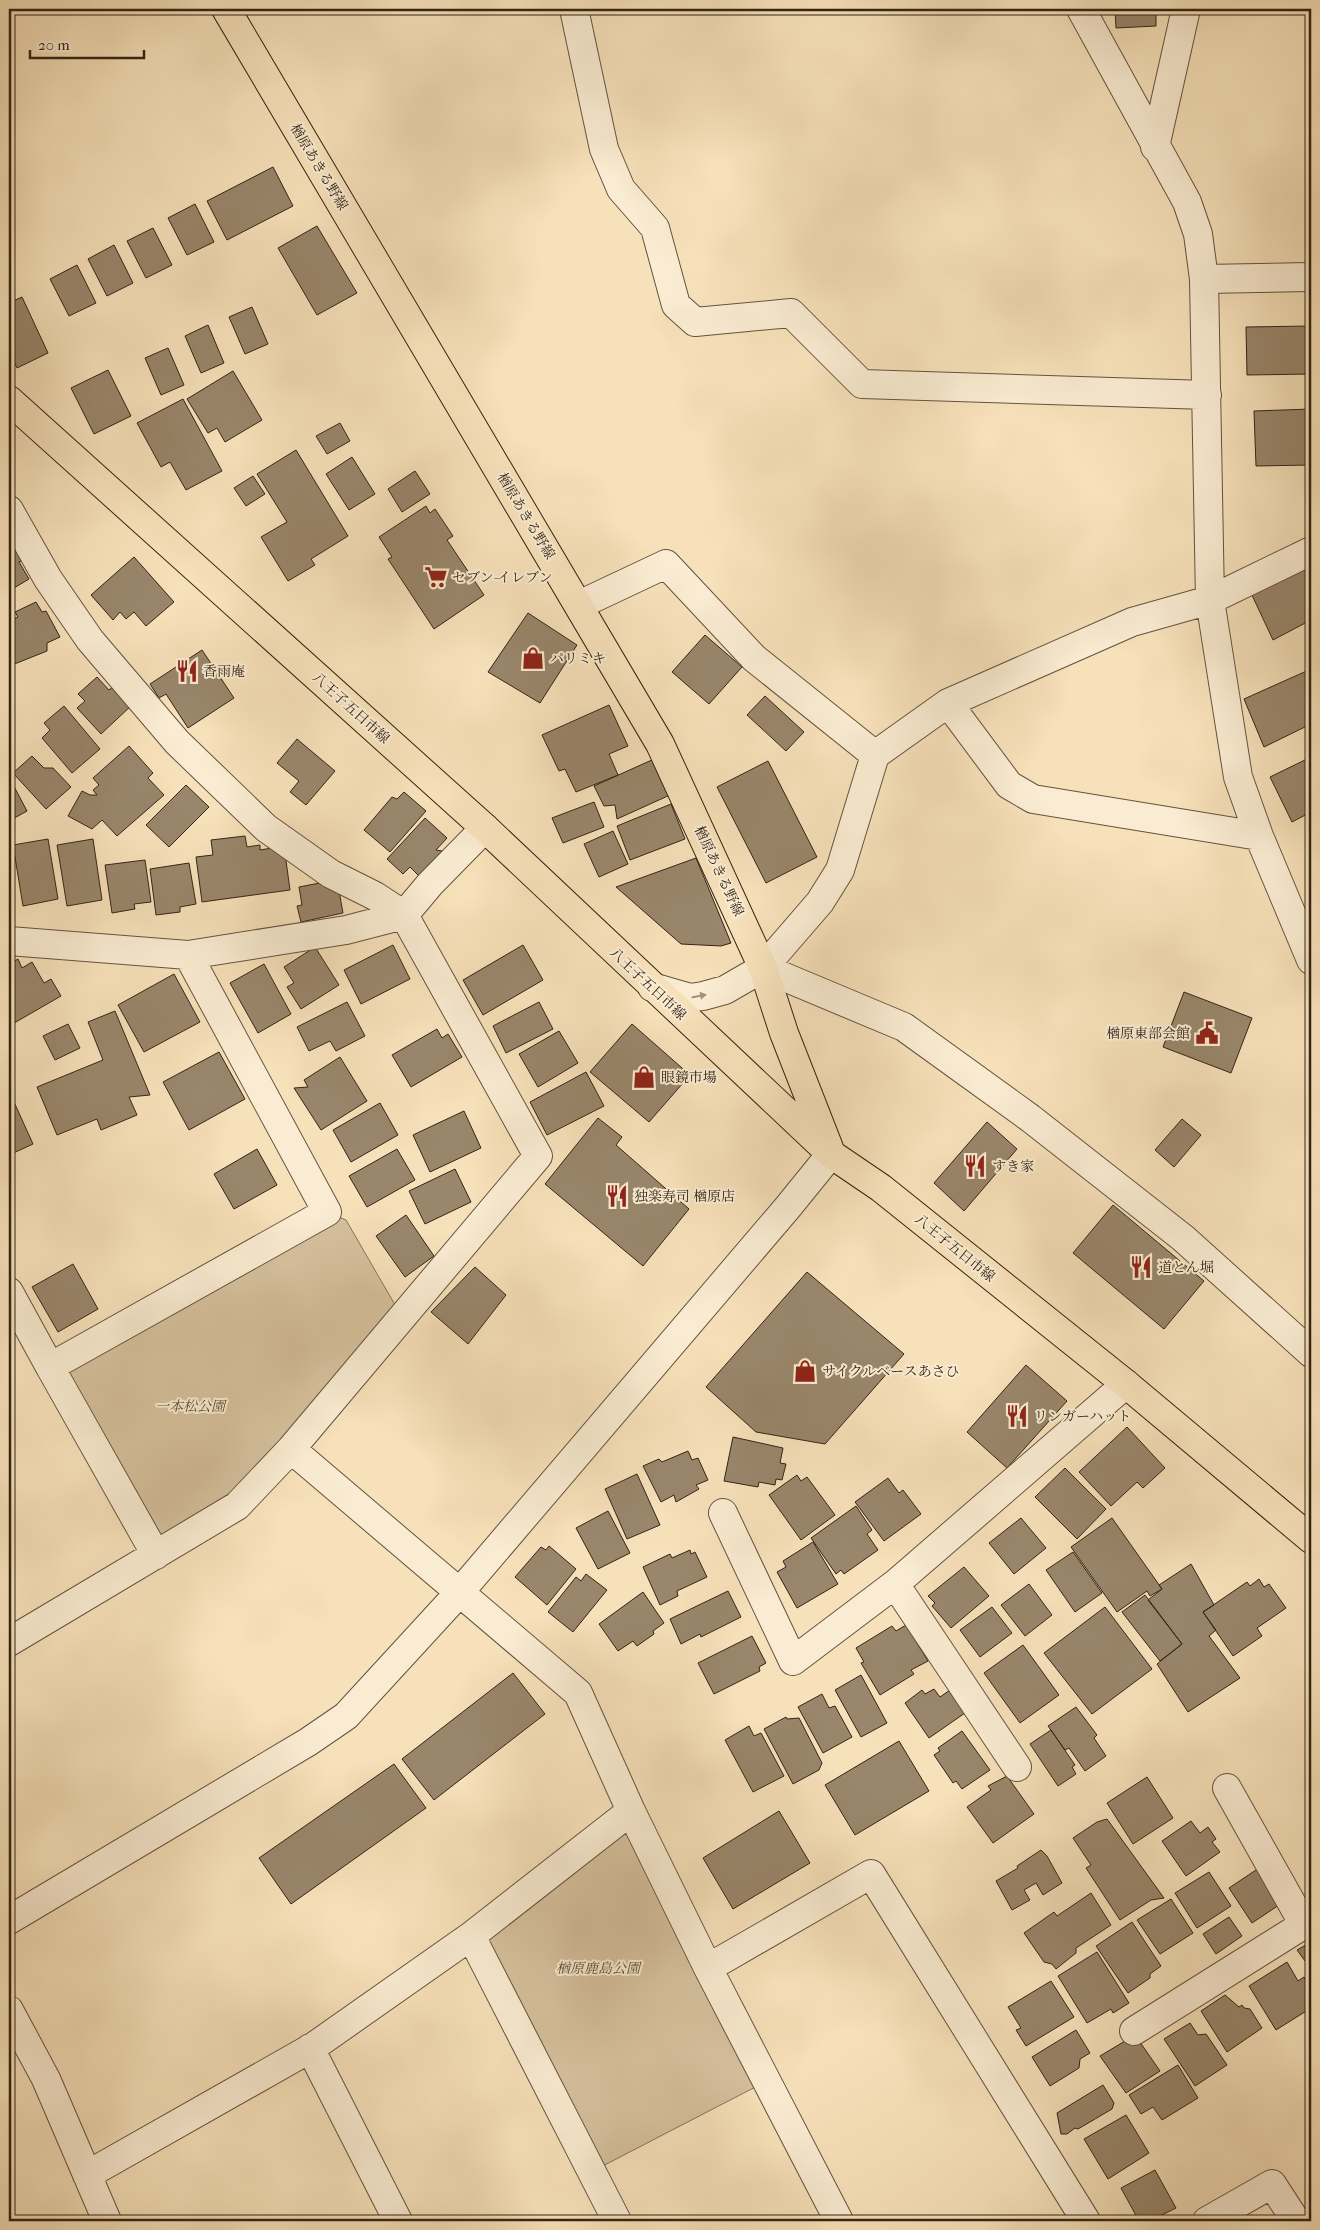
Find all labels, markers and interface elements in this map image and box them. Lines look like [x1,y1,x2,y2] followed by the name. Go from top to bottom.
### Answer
[30,28,144,60] scale bar
[38,36,70,54] text: 20 m
[286,121,352,213] street label: 楢原あきる野線
[493,470,559,562] street label: 楢原あきる野線
[423,564,449,590] supermarket icon: セブン-イレブン
[452,569,553,586] place label: セブン-イレブン
[520,645,546,671] shop icon: パリミキ
[550,650,606,667] place label: パリミキ
[174,658,200,684] restaurant icon: 香雨庵
[203,663,245,680] place label: 香雨庵
[309,669,393,747] street label: 八王子五日市線
[691,823,747,919] street label: 楢原あきる野線
[606,944,690,1024] street label: 八王子五日市線
[691,992,707,1000] one-way arrow
[1194,1020,1220,1046] public building icon: 楢原東部会館
[1106,1025,1190,1042] place label: 楢原東部会館
[631,1064,657,1090] shop icon: 眼鏡市場
[661,1069,717,1086] place label: 眼鏡市場
[962,1153,988,1179] restaurant icon: すき家
[992,1158,1034,1175] place label: すき家
[604,1183,630,1209] restaurant icon: 独楽寿司 楢原店
[634,1188,735,1205] place label: 独楽寿司 楢原店
[912,1211,998,1285] street label: 八王子五日市線
[1128,1254,1154,1280] restaurant icon: 道とん堀
[1158,1259,1214,1276] place label: 道とん堀
[792,1358,818,1384] shop icon: サイクルベースあさひ
[822,1363,960,1380] place label: サイクルベースあさひ
[155,1398,227,1415] park label: 一本松公園
[1004,1403,1030,1429] restaurant icon: リンガーハット
[1034,1408,1131,1425] place label: リンガーハット
[556,1960,642,1977] park label: 楢原鹿島公園

